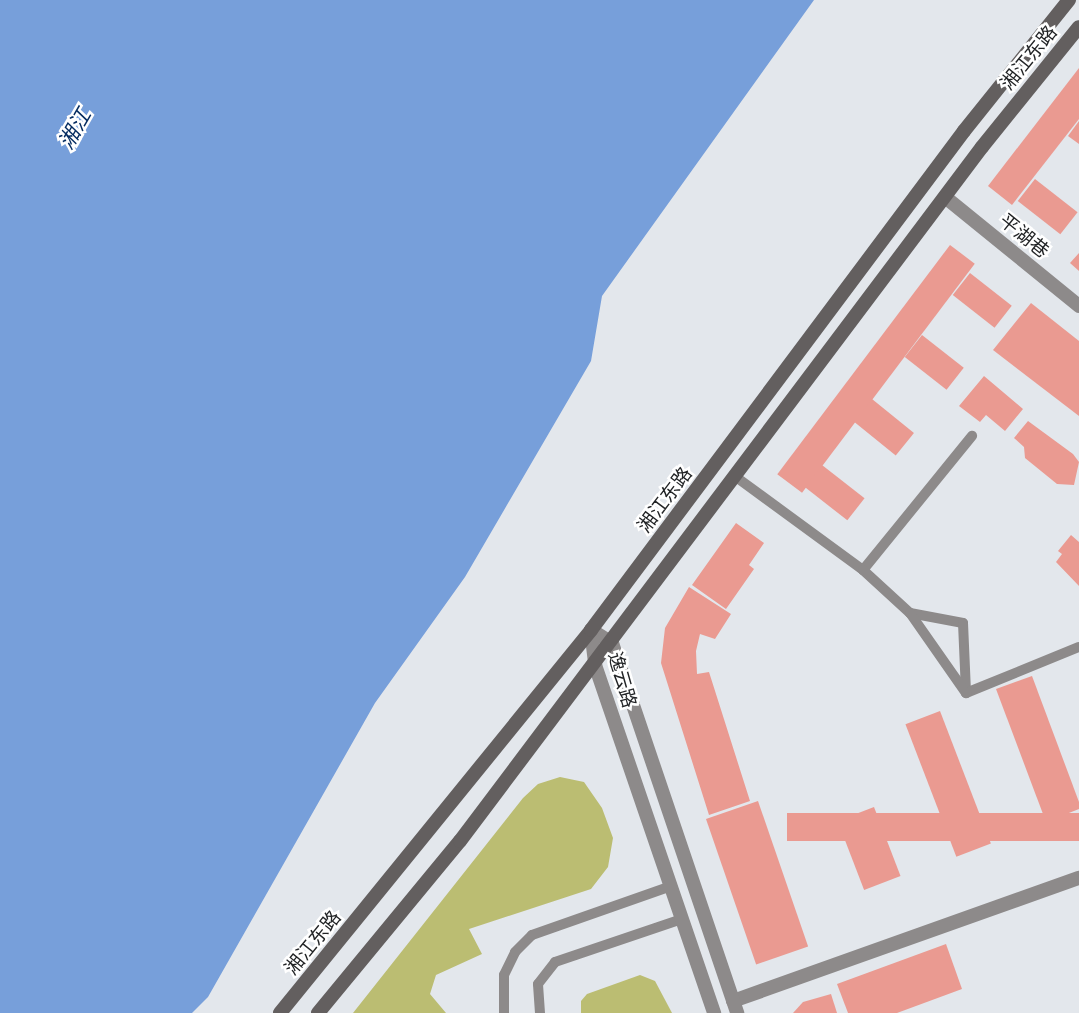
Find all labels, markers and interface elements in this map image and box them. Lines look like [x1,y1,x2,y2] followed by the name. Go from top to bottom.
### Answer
[996,21,1062,95] street label: 湘江东路
[54,105,96,153] water label: 湘江
[995,209,1053,263] street label: 平湖巷
[633,463,697,537] street label: 湘江东路
[603,649,641,711] street label: 逸云路
[280,906,346,980] street label: 湘江东路

